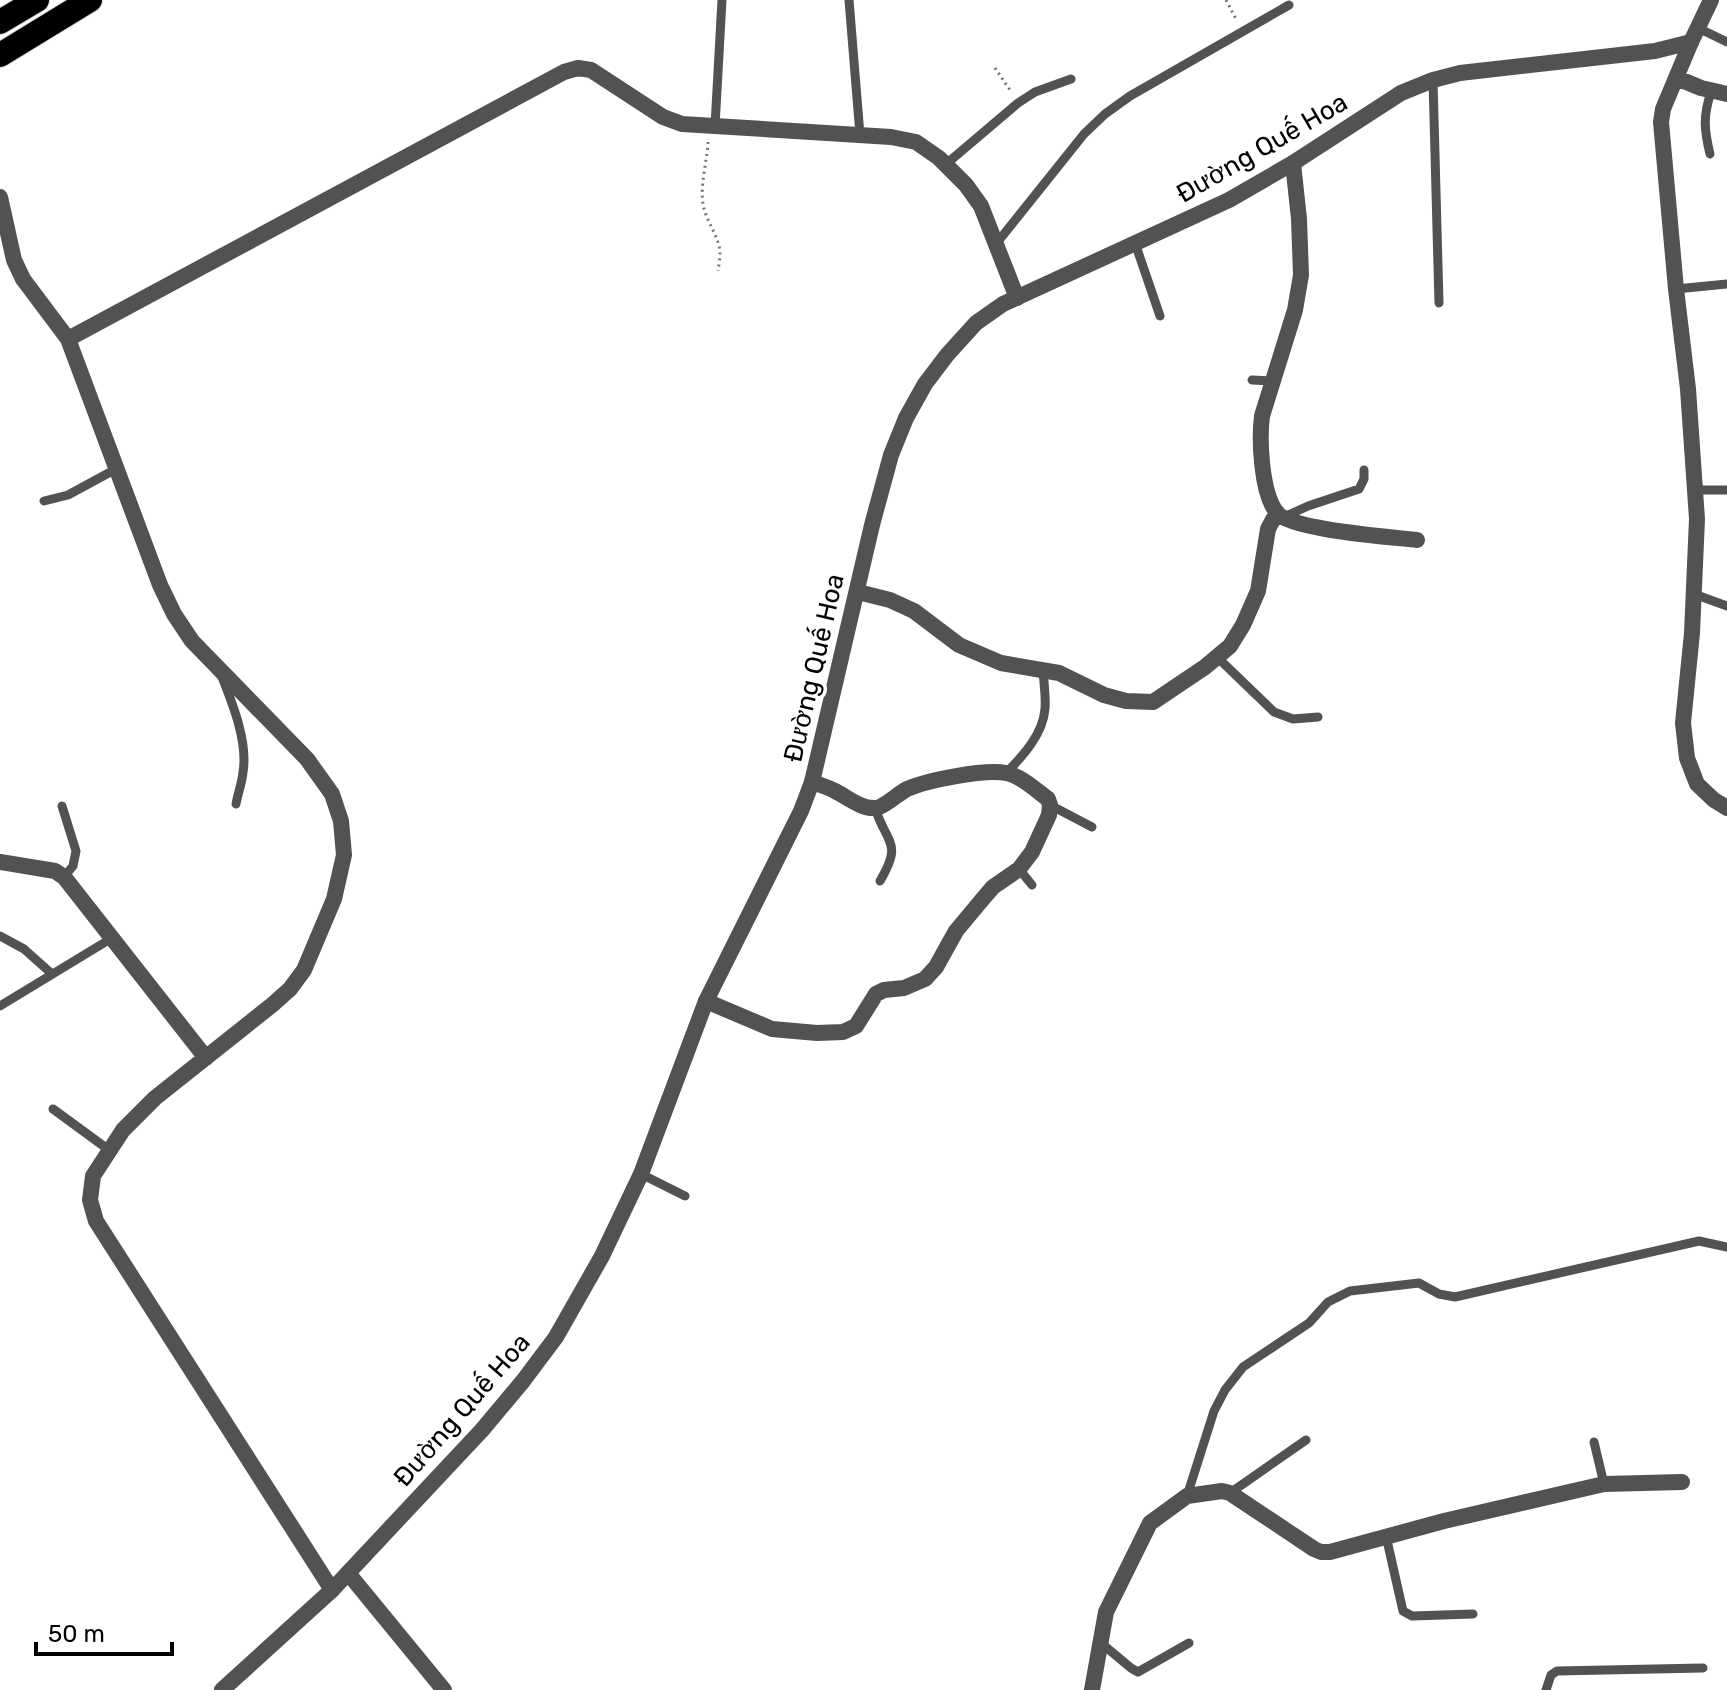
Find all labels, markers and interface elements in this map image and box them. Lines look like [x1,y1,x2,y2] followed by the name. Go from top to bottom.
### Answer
[1170,85,1353,209] street label: Đường Quế Hoa
[776,570,851,765] street label: Đường Quế Hoa
[386,1326,537,1493] street label: Đường Quế Hoa
[36,1606,172,1656] scale bar
[48,1620,105,1648] text: 50 m

